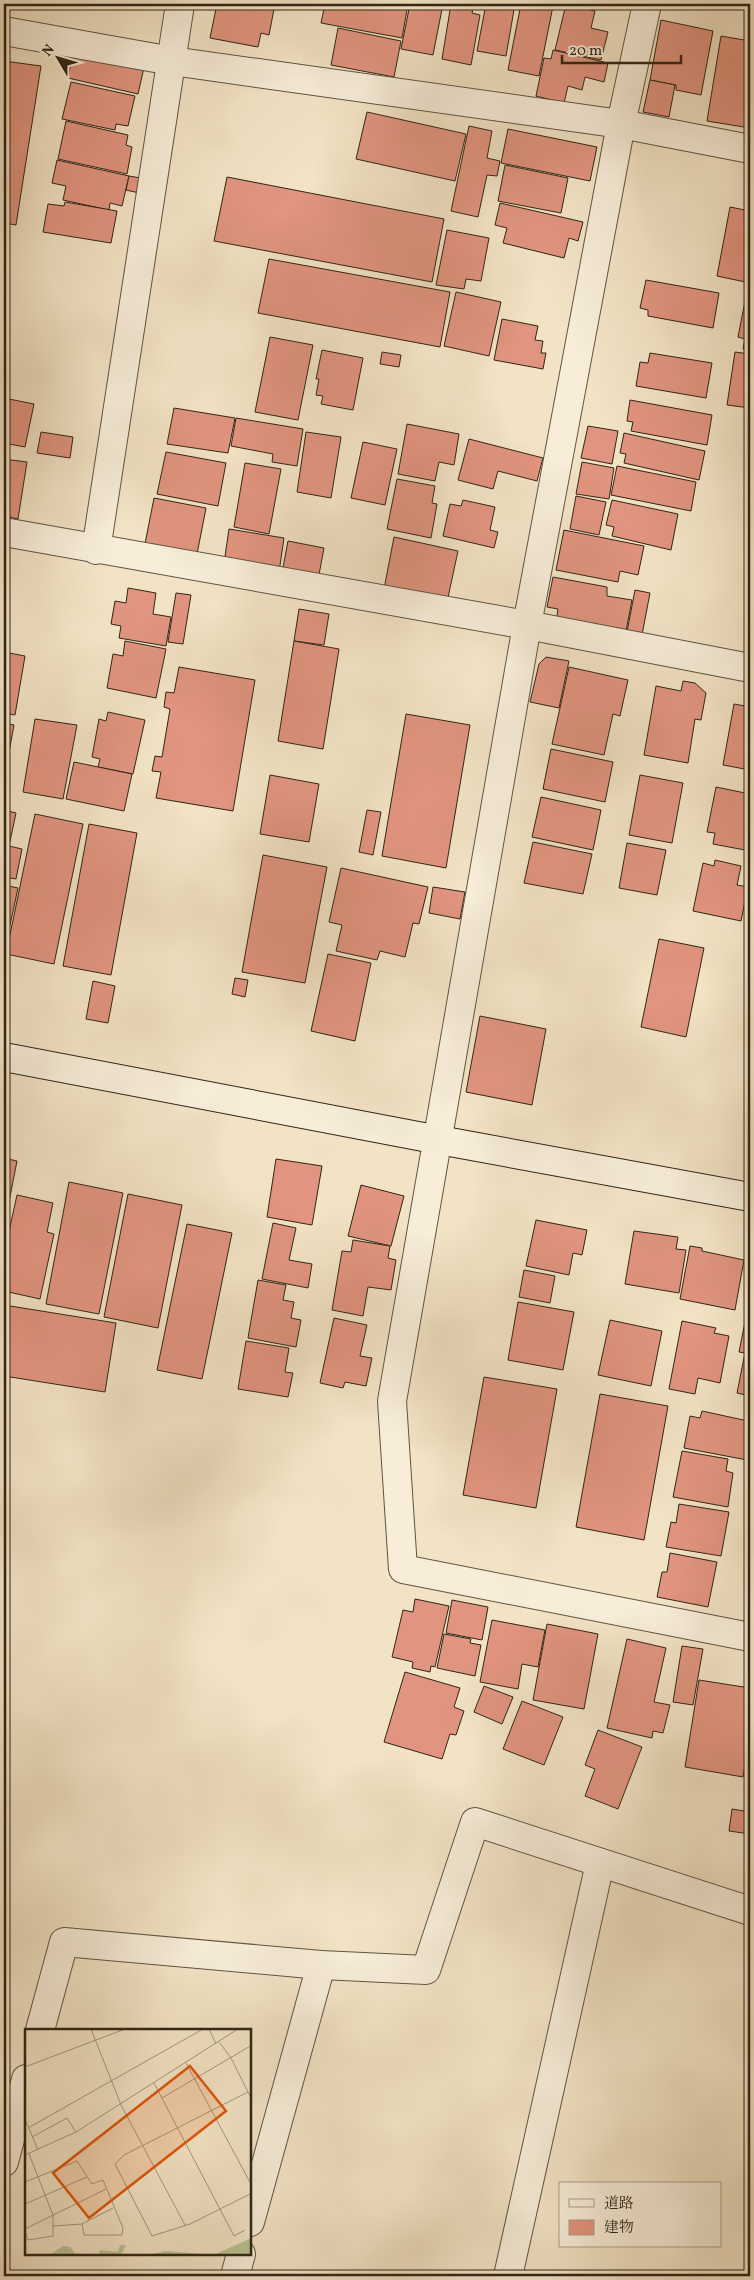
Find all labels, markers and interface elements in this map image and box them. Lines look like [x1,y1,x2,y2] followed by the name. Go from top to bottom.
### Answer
[32,32,82,82] north arrow
[562,32,680,64] scale bar
[38,41,60,61] text: N
[569,41,602,62] text: 20 m
[25,2029,251,2255] inset map
[559,2182,722,2248] legend
[604,2194,634,2215] text: 道路
[604,2218,634,2239] text: 建物

